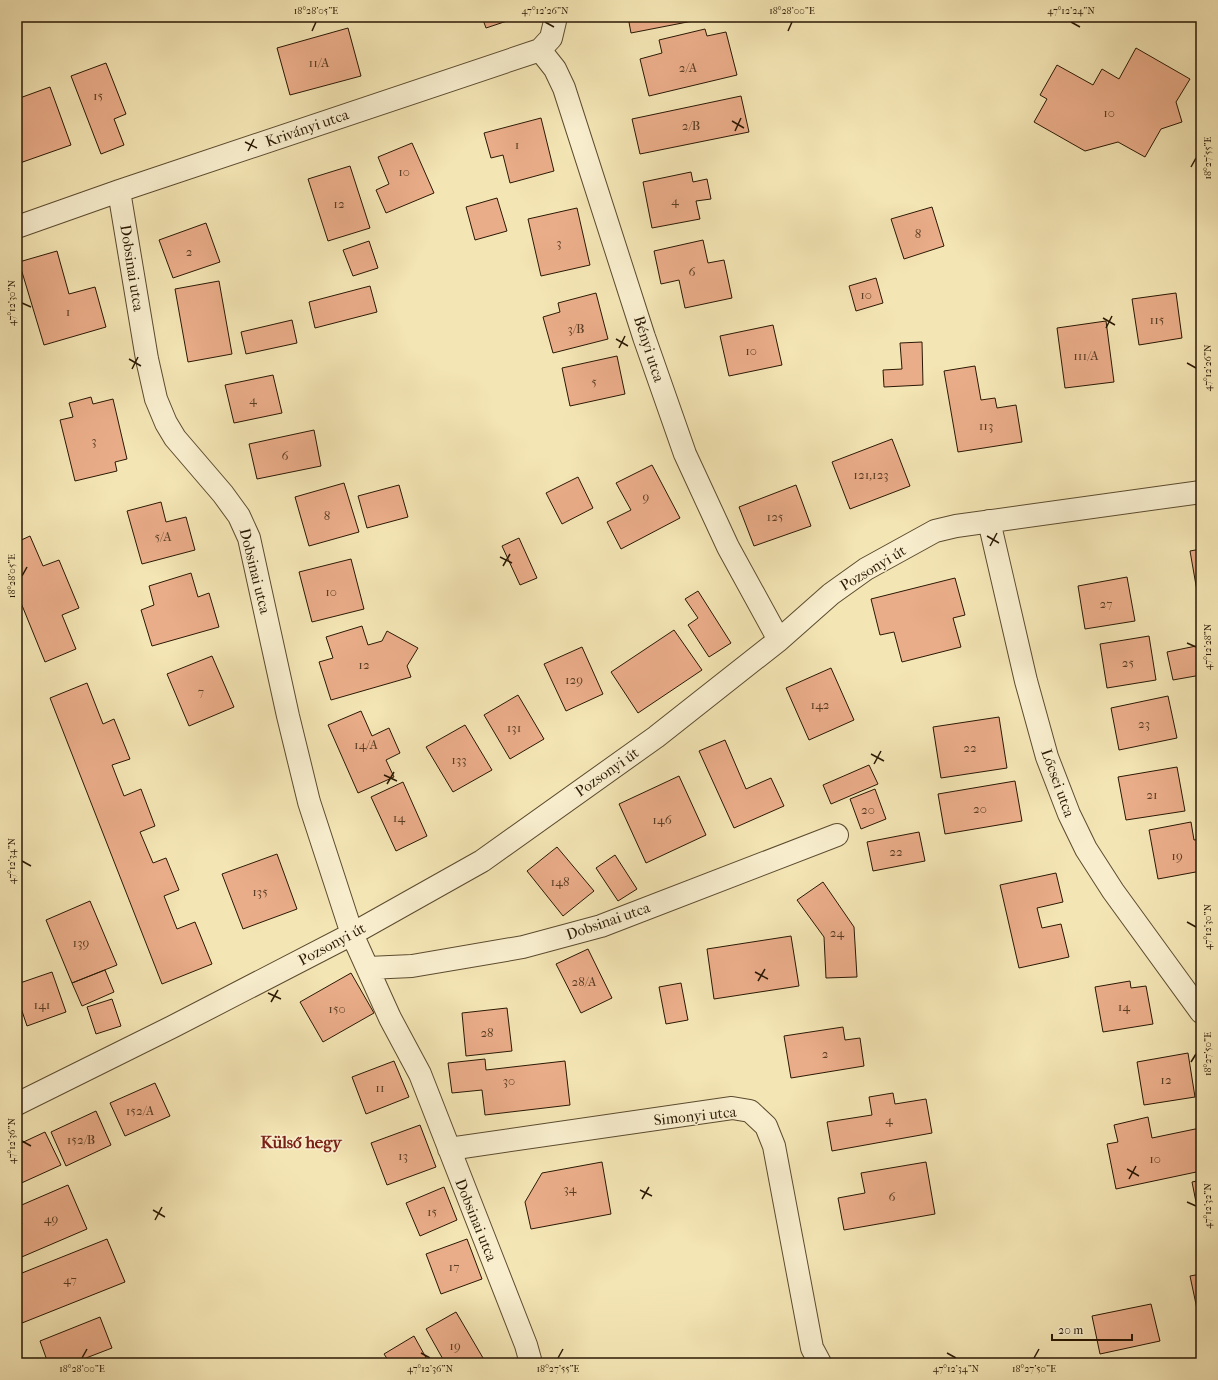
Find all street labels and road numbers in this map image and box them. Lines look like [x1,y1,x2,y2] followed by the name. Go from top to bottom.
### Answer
[263,105,352,151] street label: Kriványi utca
[116,223,148,314] street label: Dobsinai utca
[630,314,668,385] street label: Bényi utca
[236,526,275,617] street label: Dobsinai utca
[837,541,910,595] street label: Pozsonyi út
[572,743,643,800] street label: Pozsonyi út
[1037,746,1079,821] street label: Lőcsei utca
[564,898,653,944] street label: Dobsinai utca
[295,918,369,969] street label: Pozsonyi út
[653,1103,738,1129] street label: Simonyi utca
[451,1176,501,1265] street label: Dobsinai utca

